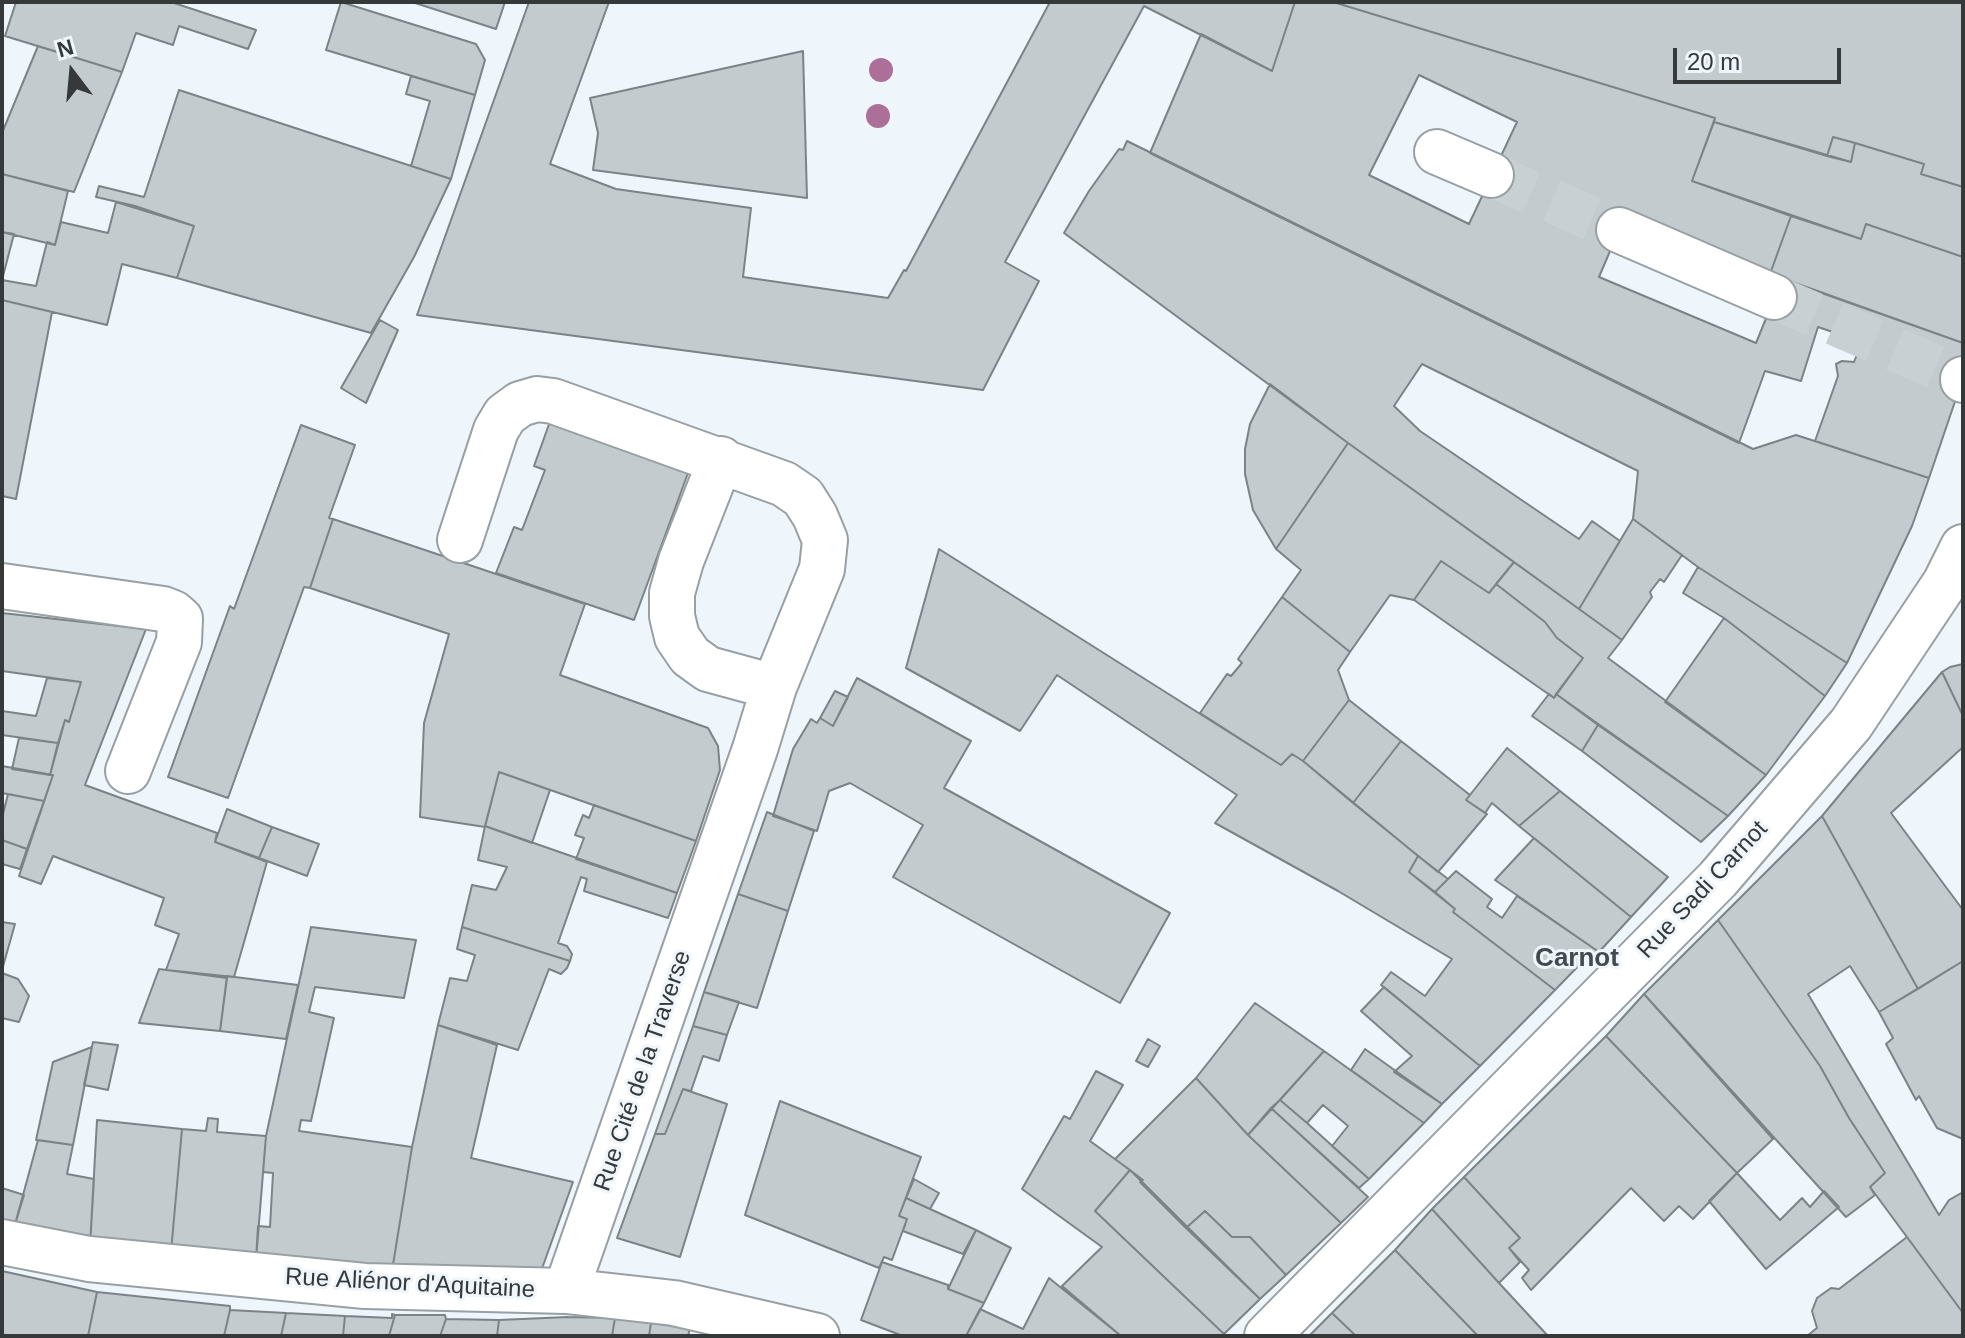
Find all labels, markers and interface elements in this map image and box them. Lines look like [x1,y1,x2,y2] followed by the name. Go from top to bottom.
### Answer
[32,32,112,112] north arrow
[1677,32,1845,82] scale bar
[54,34,76,63] text: N
[1687,48,1740,75] text: 20 m
[1632,815,1774,965] street label: Rue Sadi Carnot
[1535,943,1619,975] district label: Carnot
[588,947,698,1195] street label: Rue Cité de la Traverse
[284,1263,536,1305] street label: Rue Aliénor d'Aquitaine

